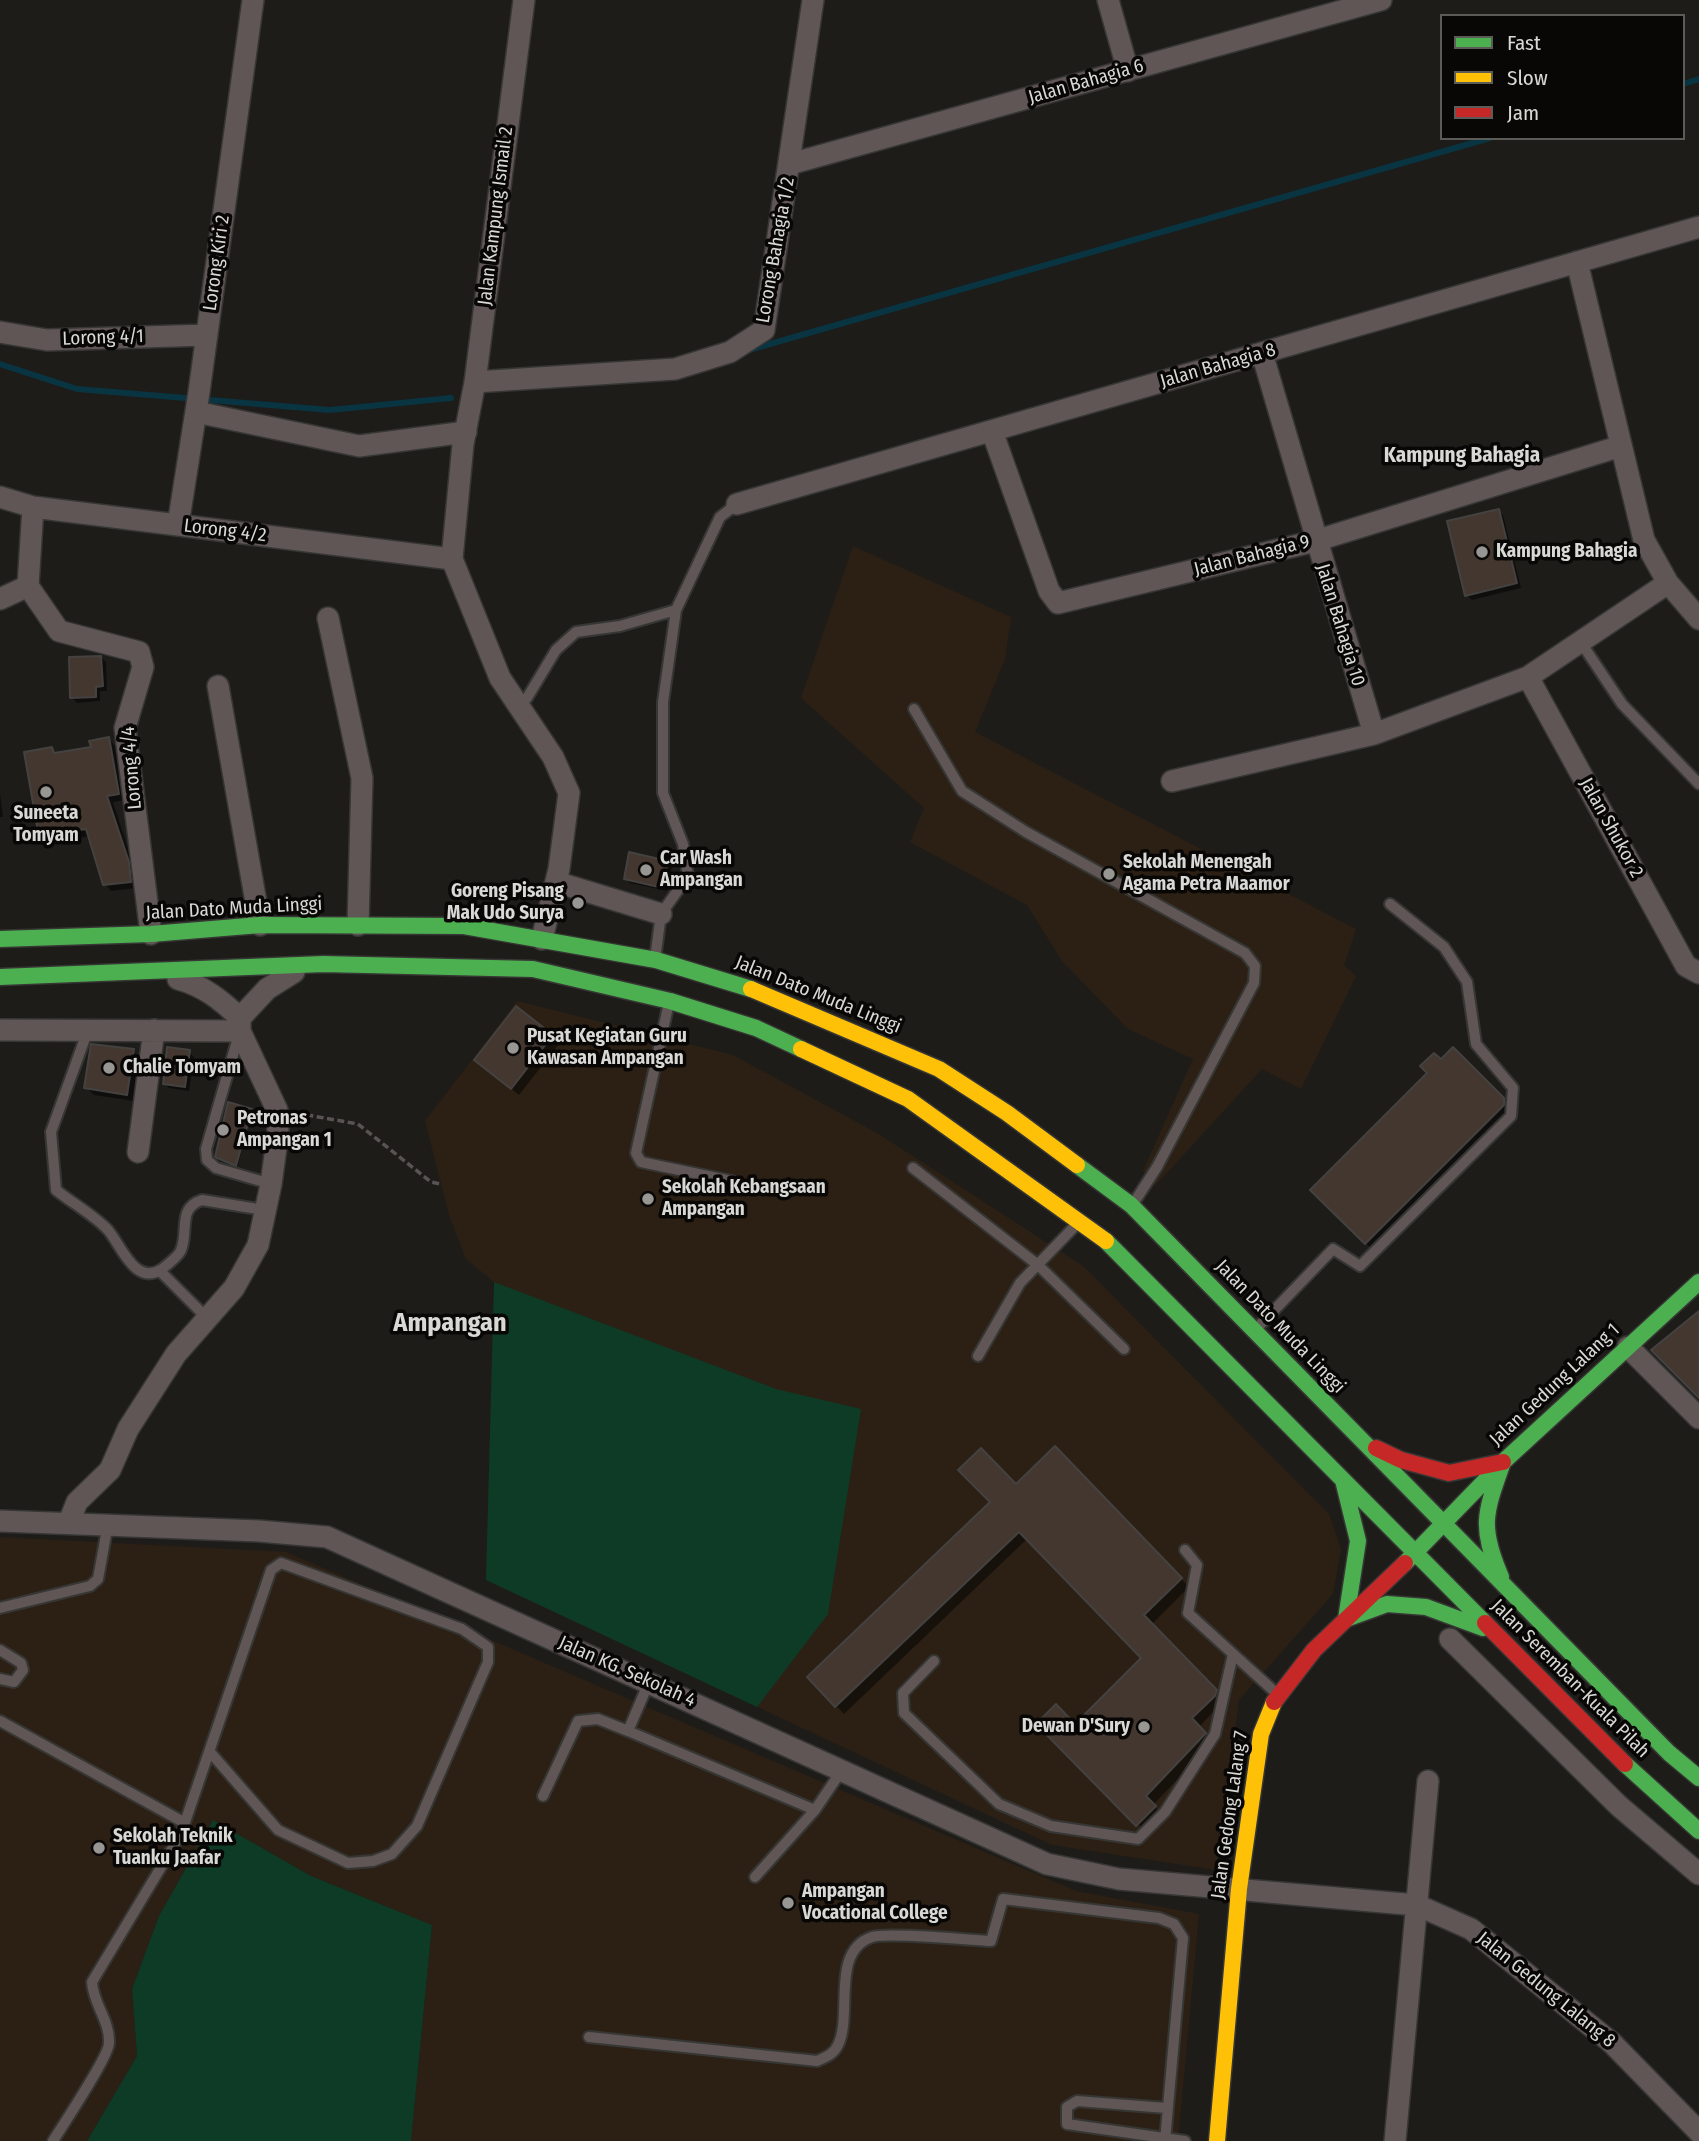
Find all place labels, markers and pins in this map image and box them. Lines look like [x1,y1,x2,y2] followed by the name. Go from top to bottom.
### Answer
[1496,541,1637,563] place label: Kampung Bahagia
[1474,544,1490,560] marker: Kampung Bahagia
[38,784,54,800] marker: Suneeta Tomyam
[13,803,79,847] place label: Suneeta Tomyam
[660,848,743,892] place label: Car Wash Ampangan
[1123,852,1290,896] place label: Sekolah Menengah Agama Petra Maamor
[638,862,654,878] marker: Car Wash Ampangan
[1101,866,1117,882] marker: Sekolah Menengah Agama Petra Maamor
[447,881,564,925] place label: Goreng Pisang Mak Udo Surya
[570,895,586,911] marker: Goreng Pisang Mak Udo Surya
[527,1026,687,1070] place label: Pusat Kegiatan Guru Kawasan Ampangan
[505,1040,521,1056] marker: Pusat Kegiatan Guru Kawasan Ampangan
[123,1057,241,1079] place label: Chalie Tomyam
[101,1060,117,1076] marker: Chalie Tomyam
[237,1108,332,1152] place label: Petronas Ampangan 1
[215,1122,231,1138] marker: Petronas Ampangan 1
[662,1177,826,1221] place label: Sekolah Kebangsaan Ampangan
[640,1191,656,1207] marker: Sekolah Kebangsaan Ampangan
[1022,1716,1130,1738] place label: Dewan D'Sury
[1136,1719,1152,1735] marker: Dewan D'Sury
[113,1826,233,1870] place label: Sekolah Teknik Tuanku Jaafar
[91,1840,107,1856] marker: Sekolah Teknik Tuanku Jaafar
[802,1881,948,1925] place label: Ampangan Vocational College
[780,1895,796,1911] marker: Ampangan Vocational College

